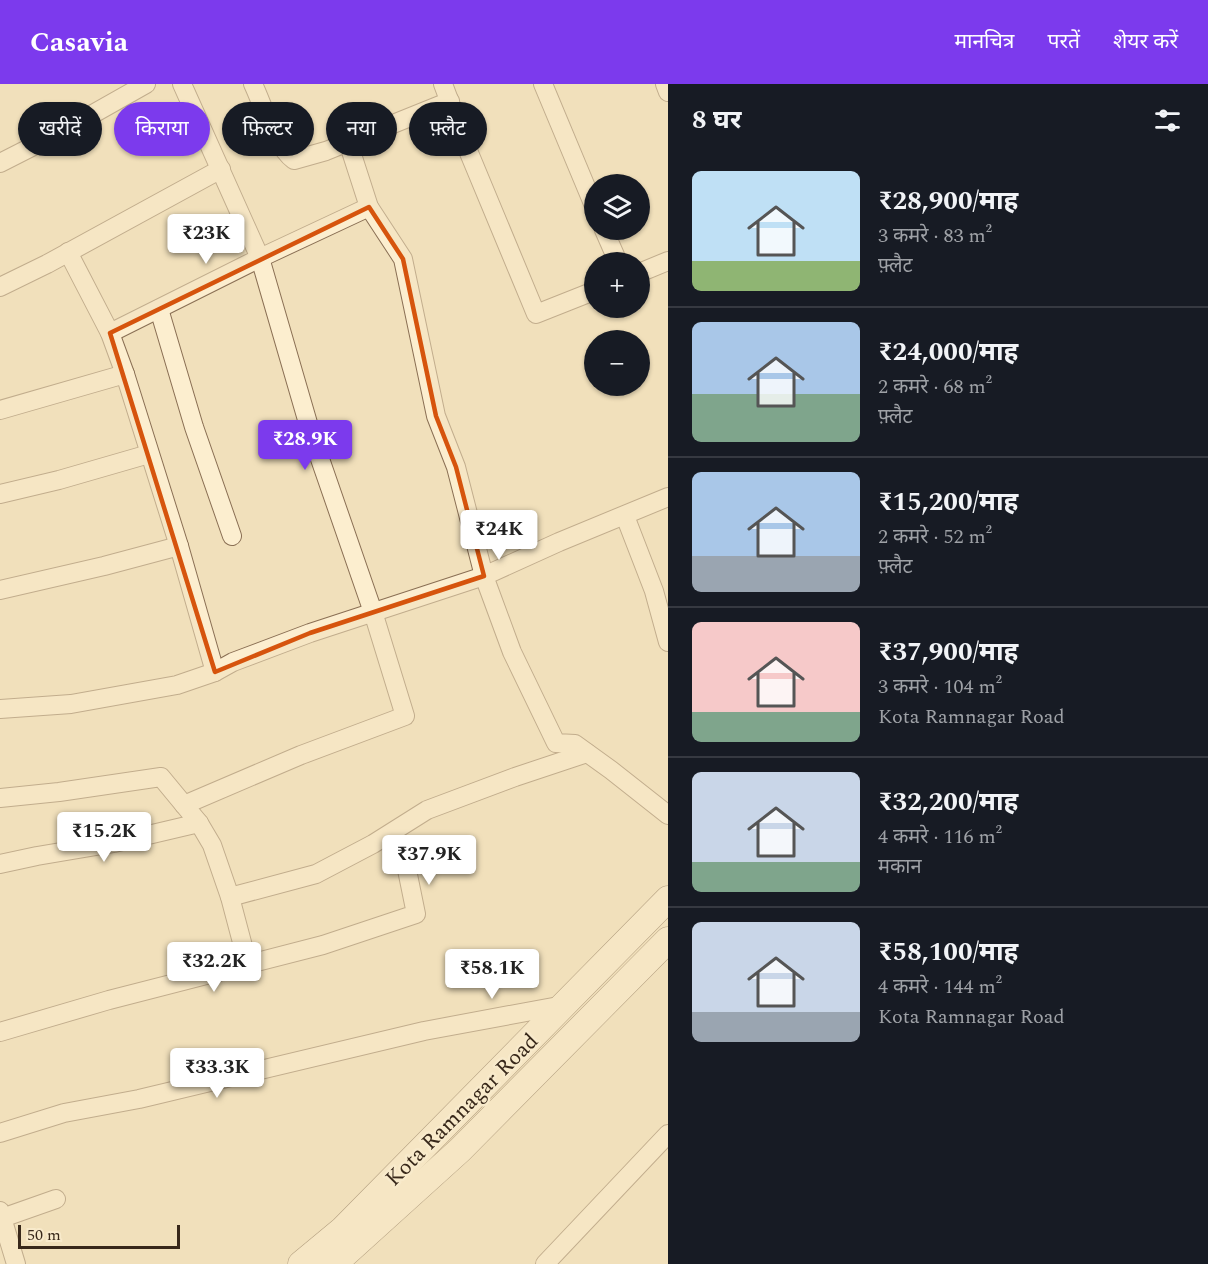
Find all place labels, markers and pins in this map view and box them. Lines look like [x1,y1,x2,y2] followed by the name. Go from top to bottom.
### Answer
[170,214,242,265] pin: ₹23K
[256,420,354,471] pin: ₹28.9K
[463,510,535,561] pin: ₹24K
[55,812,153,863] pin: ₹15.2K
[380,835,478,886] pin: ₹37.9K
[165,942,263,993] pin: ₹32.2K
[443,949,541,1000] pin: ₹58.1K
[168,1048,266,1099] pin: ₹33.3K

